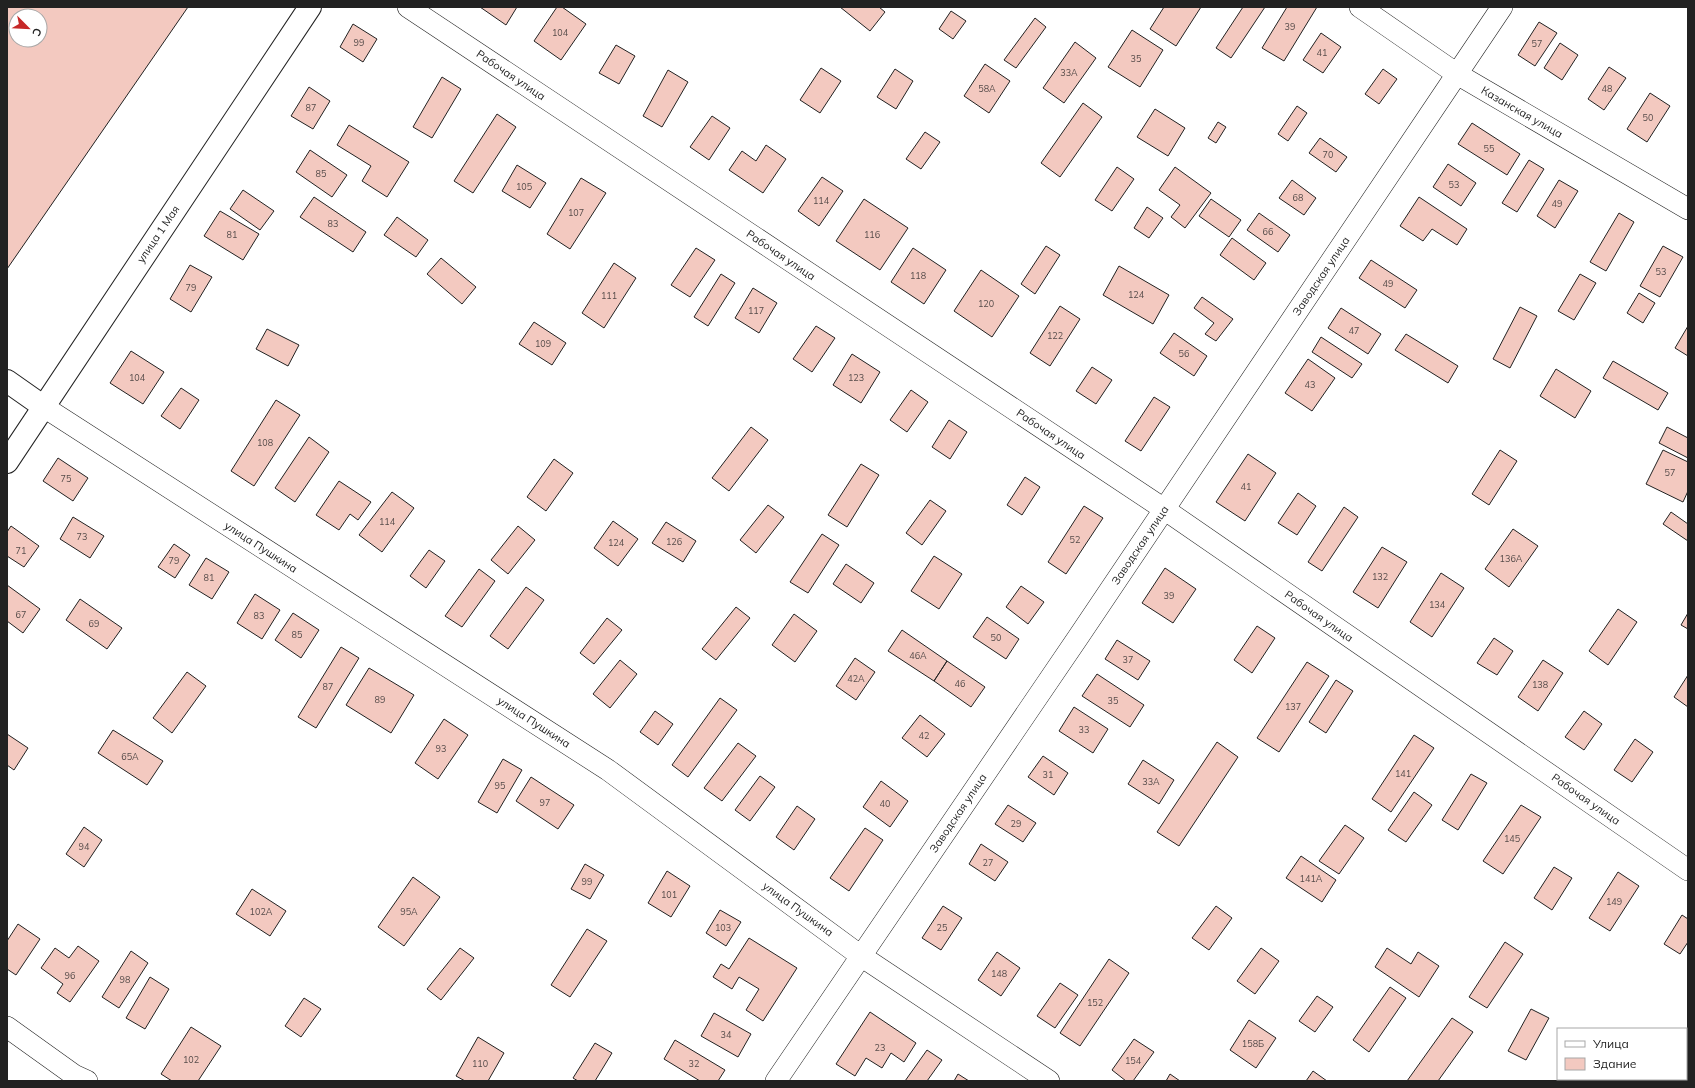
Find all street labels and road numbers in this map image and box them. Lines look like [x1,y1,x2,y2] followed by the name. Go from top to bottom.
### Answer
[474,47,548,103] street label: Рабочая улица
[1479,83,1565,141] street label: Казанская улица
[134,202,182,266] street label: улица 1 Мая
[744,227,818,283] street label: Рабочая улица
[1289,234,1353,318] street label: Заводская улица
[1014,406,1088,462] street label: Рабочая улица
[1108,503,1172,587] street label: Заводская улица
[222,518,300,576] street label: улица Пушкина
[1282,587,1356,645] street label: Рабочая улица
[495,693,573,751] street label: улица Пушкина
[1549,770,1623,828] street label: Рабочая улица
[926,771,990,855] street label: Заводская улица
[760,879,836,939] street label: улица Пушкина

